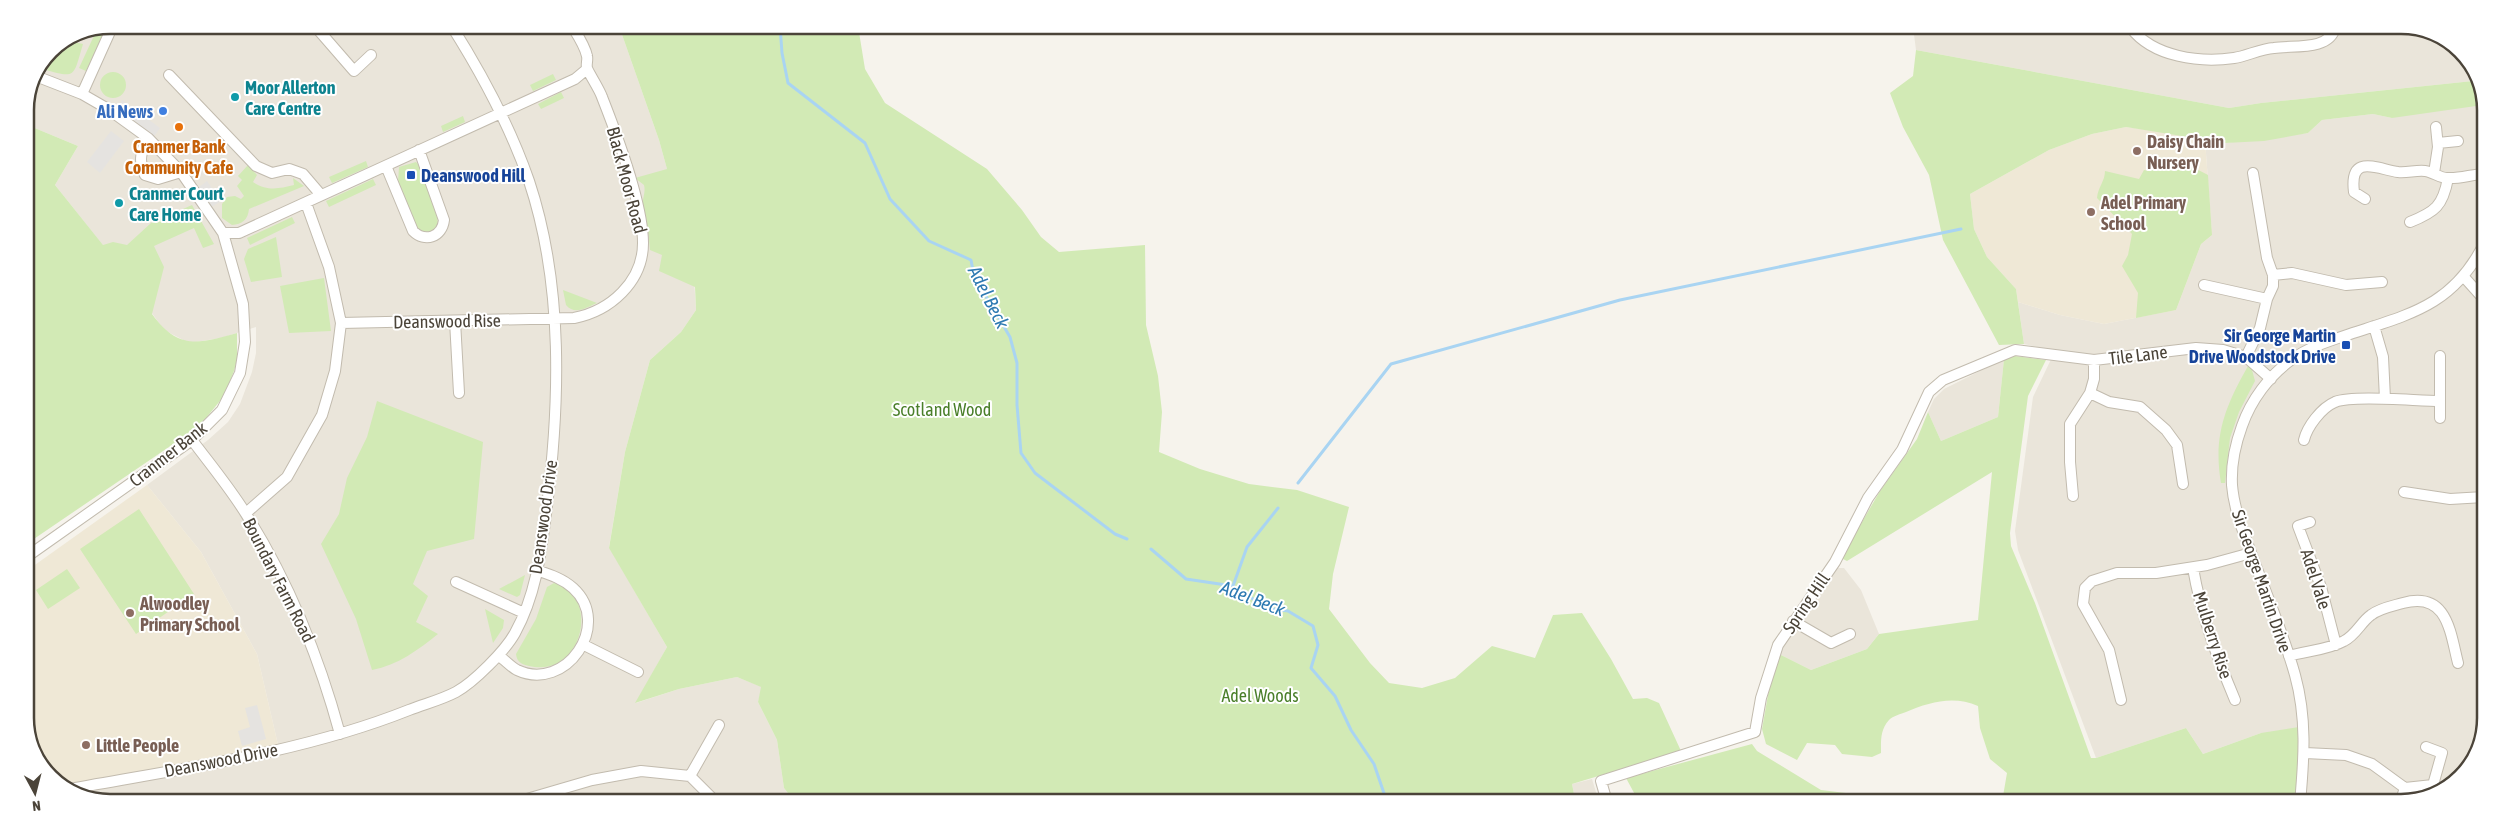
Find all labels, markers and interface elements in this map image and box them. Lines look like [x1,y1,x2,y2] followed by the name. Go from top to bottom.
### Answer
[245,77,336,119] place label: Moor Allerton Care Centre
[229,91,241,103] marker: Moor Allerton Care Centre
[96,101,154,122] place label: Ali News
[157,105,169,117] marker: Ali News
[173,121,185,133] marker: Cranmer Bank Community Cafe
[603,124,651,236] street label: Black Moor Road
[2147,131,2224,173] place label: Daisy Chain Nursery
[125,136,233,178] place label: Cranmer Bank Community Cafe
[2131,145,2143,157] marker: Daisy Chain Nursery
[421,165,526,186] place label: Deanswood Hill
[405,169,417,181] marker: Deanswood Hill
[129,183,224,225] place label: Cranmer Court Care Home
[2100,192,2187,234] place label: Adel Primary School
[113,197,125,209] marker: Cranmer Court Care Home
[2085,206,2097,218] marker: Adel Primary School
[963,261,1014,333] water label: Adel Beck
[393,310,501,332] street label: Deanswood Rise
[2189,325,2336,367] place label: Sir George Martin Drive Woodstock Drive
[2340,339,2352,351] marker: Sir George Martin Drive Woodstock Drive
[2107,341,2169,369] street label: Tile Lane
[893,399,991,420] park label: Scotland Wood
[125,417,211,491] street label: Cranmer Bank
[525,459,561,575] street label: Deanswood Drive
[2228,507,2296,655] street label: Sir George Martin Drive
[239,514,319,646] street label: Boundary Farm Road
[2296,546,2336,612] street label: Adel Vale
[1778,568,1834,637] street label: Spring Hill
[1217,575,1289,621] water label: Adel Beck
[2189,589,2237,681] street label: Mulberry Rise
[139,593,240,635] place label: Alwoodley Primary School
[124,607,136,619] marker: Alwoodley Primary School
[1221,685,1299,706] park label: Adel Woods
[96,735,179,756] place label: Little People
[80,739,92,751] marker: Little People
[162,739,280,781] street label: Deanswood Drive
[10,768,60,818] north arrow
[32,797,42,814] text: N

